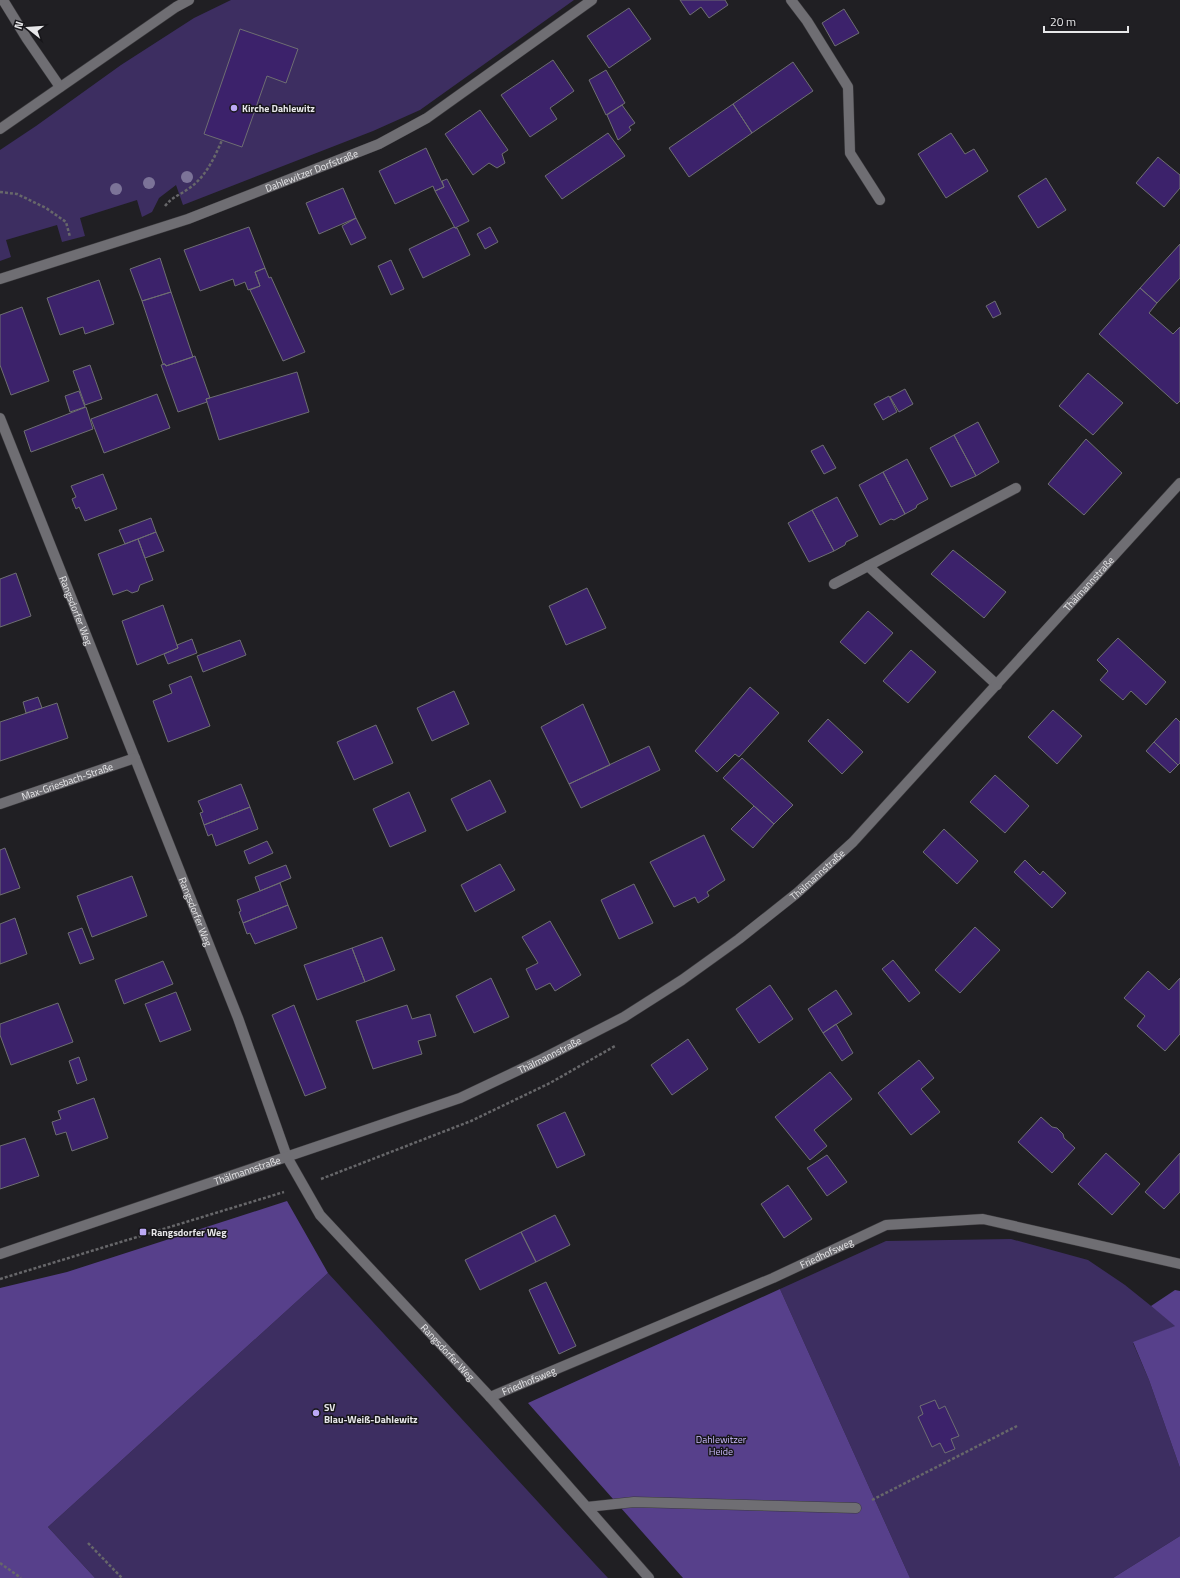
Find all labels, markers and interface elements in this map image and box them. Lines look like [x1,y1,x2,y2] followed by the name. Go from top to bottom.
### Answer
[8,8,48,48] north arrow
[1044,8,1128,34] scale bar
[1050,12,1076,31] text: 20 m
[10,19,27,31] text: N
[242,101,315,116] place label: Kirche Dahlewitz
[229,103,239,113] marker: Kirche Dahlewitz
[263,145,360,196] street label: Dahlewitzer Dorfstraße
[1059,553,1117,614] street label: Thälmannstraße
[56,574,97,647] street label: Rangsdorfer Weg
[19,759,115,804] street label: Max-Griesbach-Straße
[786,846,848,904] street label: Thälmannstraße
[175,875,216,948] street label: Rangsdorfer Weg
[515,1033,584,1077] street label: Thälmannstraße
[212,1152,283,1188] street label: Thälmannstraße
[151,1225,227,1240] place label: Rangsdorfer Weg
[138,1227,148,1237] marker: Rangsdorfer Weg
[797,1234,856,1272] street label: Friedhofsweg
[417,1320,478,1384] street label: Rangsdorfer Weg
[499,1363,558,1399] street label: Friedhofsweg
[324,1400,418,1427] place label: SV Blau-Weiß-Dahlewitz
[311,1408,321,1418] marker: SV Blau-Weiß-Dahlewitz
[696,1432,747,1459] park label: Dahlewitzer Heide

